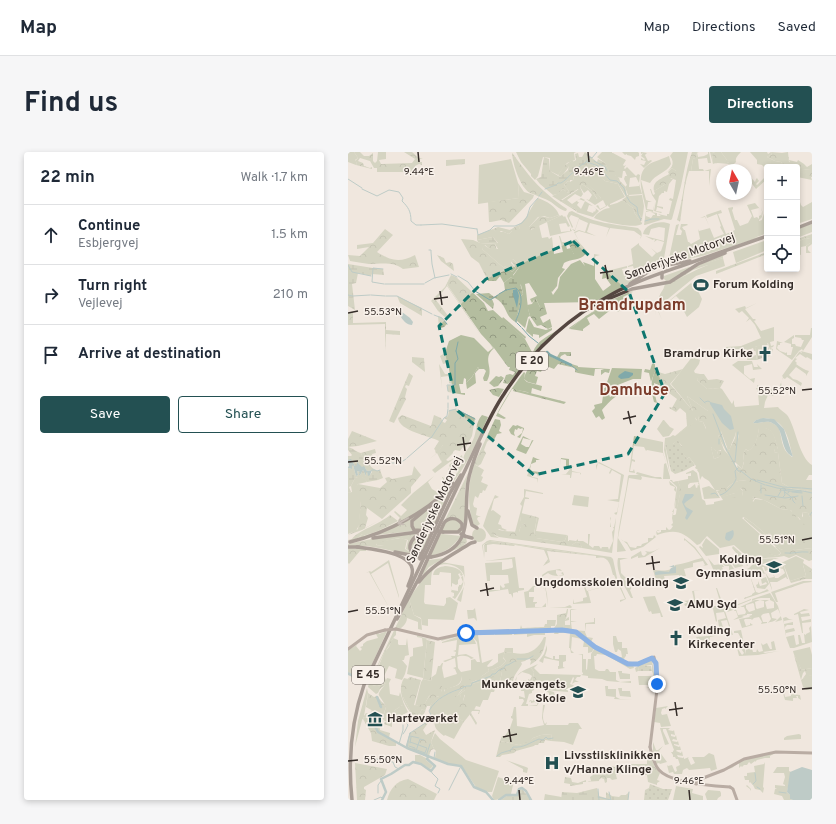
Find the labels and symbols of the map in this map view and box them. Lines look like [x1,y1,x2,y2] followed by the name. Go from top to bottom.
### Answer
[716,164,752,200] north arrow
[404,166,434,179] text: 9.44°E
[574,166,604,179] text: 9.46°E
[623,230,737,284] street label: Sønderjyske Motorvej
[692,276,710,294] sports icon: Forum Kolding
[713,277,794,293] place label: Forum Kolding
[578,296,686,316] district label: Bramdrupdam
[364,306,402,319] text: 55.53°N
[756,345,774,363] church icon: Bramdrup Kirke
[664,346,753,362] place label: Bramdrup Kirke
[516,352,548,370] road number: E 20
[599,381,669,401] district label: Damhuse
[758,385,796,398] text: 55.52°N
[403,454,467,566] street label: Sønderjyske Motorvej
[364,455,402,468] text: 55.52°N
[397,518,409,526] one-way arrow
[759,534,795,547] text: 55.51°N
[696,552,762,582] place label: Kolding Gymnasium
[765,558,783,576] school or university icon: Kolding Gymnasium
[672,574,690,592] school or university icon: Ungdomsskolen Kolding
[534,575,669,591] place label: Ungdomsskolen Kolding
[666,596,684,614] school or university icon: AMU Syd
[687,597,737,613] place label: AMU Syd
[365,605,401,618] text: 55.51°N
[688,623,755,653] place label: Kolding Kirkecenter
[457,624,475,642] route start
[667,629,685,647] church icon: Kolding Kirkecenter
[352,666,384,684] road number: E 45
[648,675,666,693] route end
[481,677,566,707] place label: Munkevængets Skole
[569,683,587,701] school or university icon: Munkevængets Skole
[758,684,796,697] text: 55.50°N
[366,710,384,728] museum icon: Harteværket
[387,711,458,727] place label: Harteværket
[564,748,661,778] place label: Livsstilsklinikken v/Hanne Klinge
[364,754,402,767] text: 55.50°N
[543,754,561,772] hospital icon: Livsstilsklinikken v/Hanne Klinge
[504,775,534,788] text: 9.44°E
[674,775,704,788] text: 9.46°E

